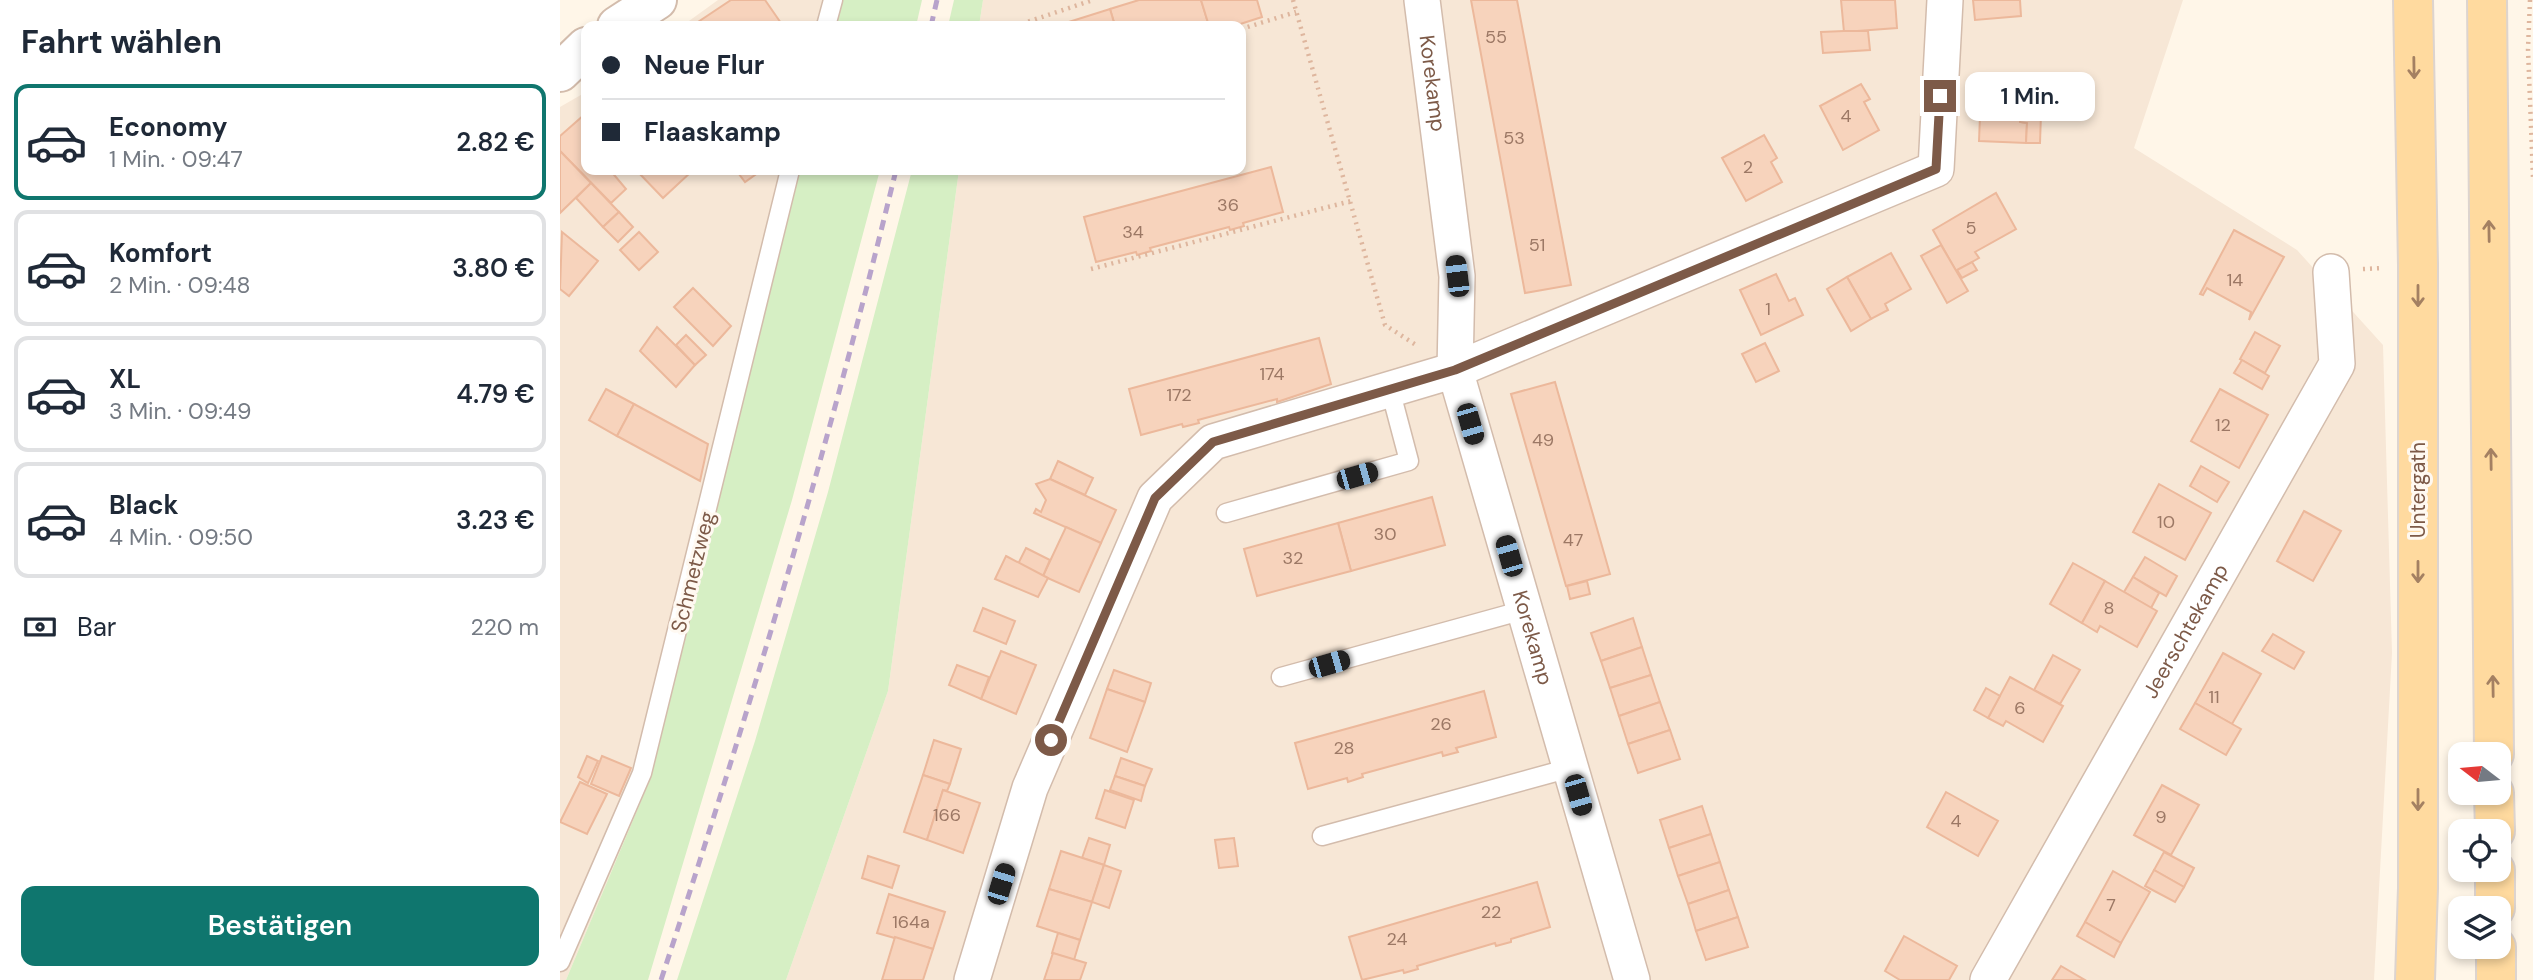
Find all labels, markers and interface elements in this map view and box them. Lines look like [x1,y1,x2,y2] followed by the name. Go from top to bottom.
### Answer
[21,21,222,63] text: Fahrt wählen
[1485,25,1507,49] house number: 55
[1413,33,1453,133] street label: Korekamp
[644,48,764,82] text: Neue Flur
[2408,56,2421,79] one-way arrow
[1964,72,2094,120] callout: 1 Min.
[1924,80,1956,112] route end
[2000,81,2060,111] text: 1 Min.
[1841,104,1852,128] house number: 4
[109,110,227,144] text: Economy
[25,111,88,174] icon: car
[644,115,781,149] text: Flaaskamp
[456,125,535,159] text: 2.82 €
[1503,126,1525,150] house number: 53
[109,144,243,174] text: 1 Min. · 09:47
[1743,155,1753,179] house number: 2
[1217,193,1239,217] house number: 36
[1966,216,1976,240] house number: 5
[1122,220,1144,244] house number: 34
[2482,220,2496,243] one-way arrow
[1529,233,1545,257] house number: 51
[109,236,212,270] text: Komfort
[25,237,88,300] icon: car
[452,251,535,285] text: 3.80 €
[1445,254,1470,298] car
[2227,268,2243,292] house number: 14
[109,270,251,300] text: 2 Min. · 09:48
[2411,284,2425,307] one-way arrow
[1765,297,1771,321] house number: 1
[109,362,141,396] text: XL
[1259,362,1285,386] house number: 174
[25,363,88,426] icon: car
[456,377,535,411] text: 4.79 €
[1166,383,1192,407] house number: 172
[109,396,251,426] text: 3 Min. · 09:49
[1455,401,1486,447] car
[2215,413,2231,437] house number: 12
[1532,428,1554,452] house number: 49
[2404,442,2432,538] street label: Untergath
[2484,447,2498,470] one-way arrow
[1334,460,1381,492] car
[109,488,179,522] text: Black
[25,489,88,552] icon: car
[456,503,535,537] text: 3.23 €
[664,508,722,635] street label: Schmetzweg
[2157,510,2175,534] house number: 10
[109,522,253,552] text: 4 Min. · 09:50
[1374,522,1396,546] house number: 30
[1563,528,1583,552] house number: 47
[1494,533,1525,579] car
[1282,546,1304,570] house number: 32
[2136,559,2235,703] street label: Jeerschtekamp
[2411,560,2425,583] one-way arrow
[1506,587,1560,688] street label: Korekamp
[2104,596,2114,620] house number: 8
[21,608,59,646] icon: cash
[77,610,116,644] text: Bar
[470,612,539,642] text: 220 m
[1306,648,1353,680] car
[2486,675,2500,698] one-way arrow
[2208,685,2220,709] house number: 11
[2014,696,2026,720] house number: 6
[1430,712,1452,736] house number: 26
[1035,724,1067,756] route start
[1333,736,1355,760] house number: 28
[2448,742,2511,805] north arrow
[2448,742,2511,959] map controls
[1563,772,1594,818] car
[2411,788,2425,811] one-way arrow
[933,803,961,827] house number: 166
[2155,805,2167,829] house number: 9
[1951,809,1962,833] house number: 4
[2448,819,2511,882] button: locate
[985,861,1018,907] car
[21,886,539,966] button: Bestätigen
[2106,893,2116,917] house number: 7
[2448,896,2511,959] button: layers
[1481,900,1501,924] house number: 22
[892,910,930,934] house number: 164a
[1387,927,1408,951] house number: 24

